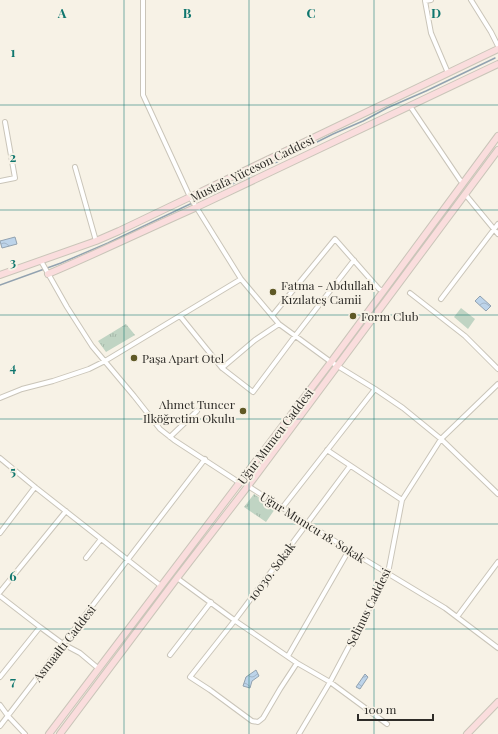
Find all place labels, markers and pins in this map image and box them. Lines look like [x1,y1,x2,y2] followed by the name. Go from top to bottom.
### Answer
[281,277,374,307] place label: Fatma - Abdullah Kızılateş Camii
[268,287,278,297] marker: Fatma - Abdullah Kızılateş Camii
[361,308,419,324] place label: Form Club
[348,311,358,321] marker: Form Club
[142,350,225,366] place label: Paşa Apart Otel
[129,353,139,363] marker: Paşa Apart Otel
[143,396,236,426] place label: Ahmet Tuncer Ilköğretim Okulu
[238,406,248,416] marker: Ahmet Tuncer Ilköğretim Okulu

